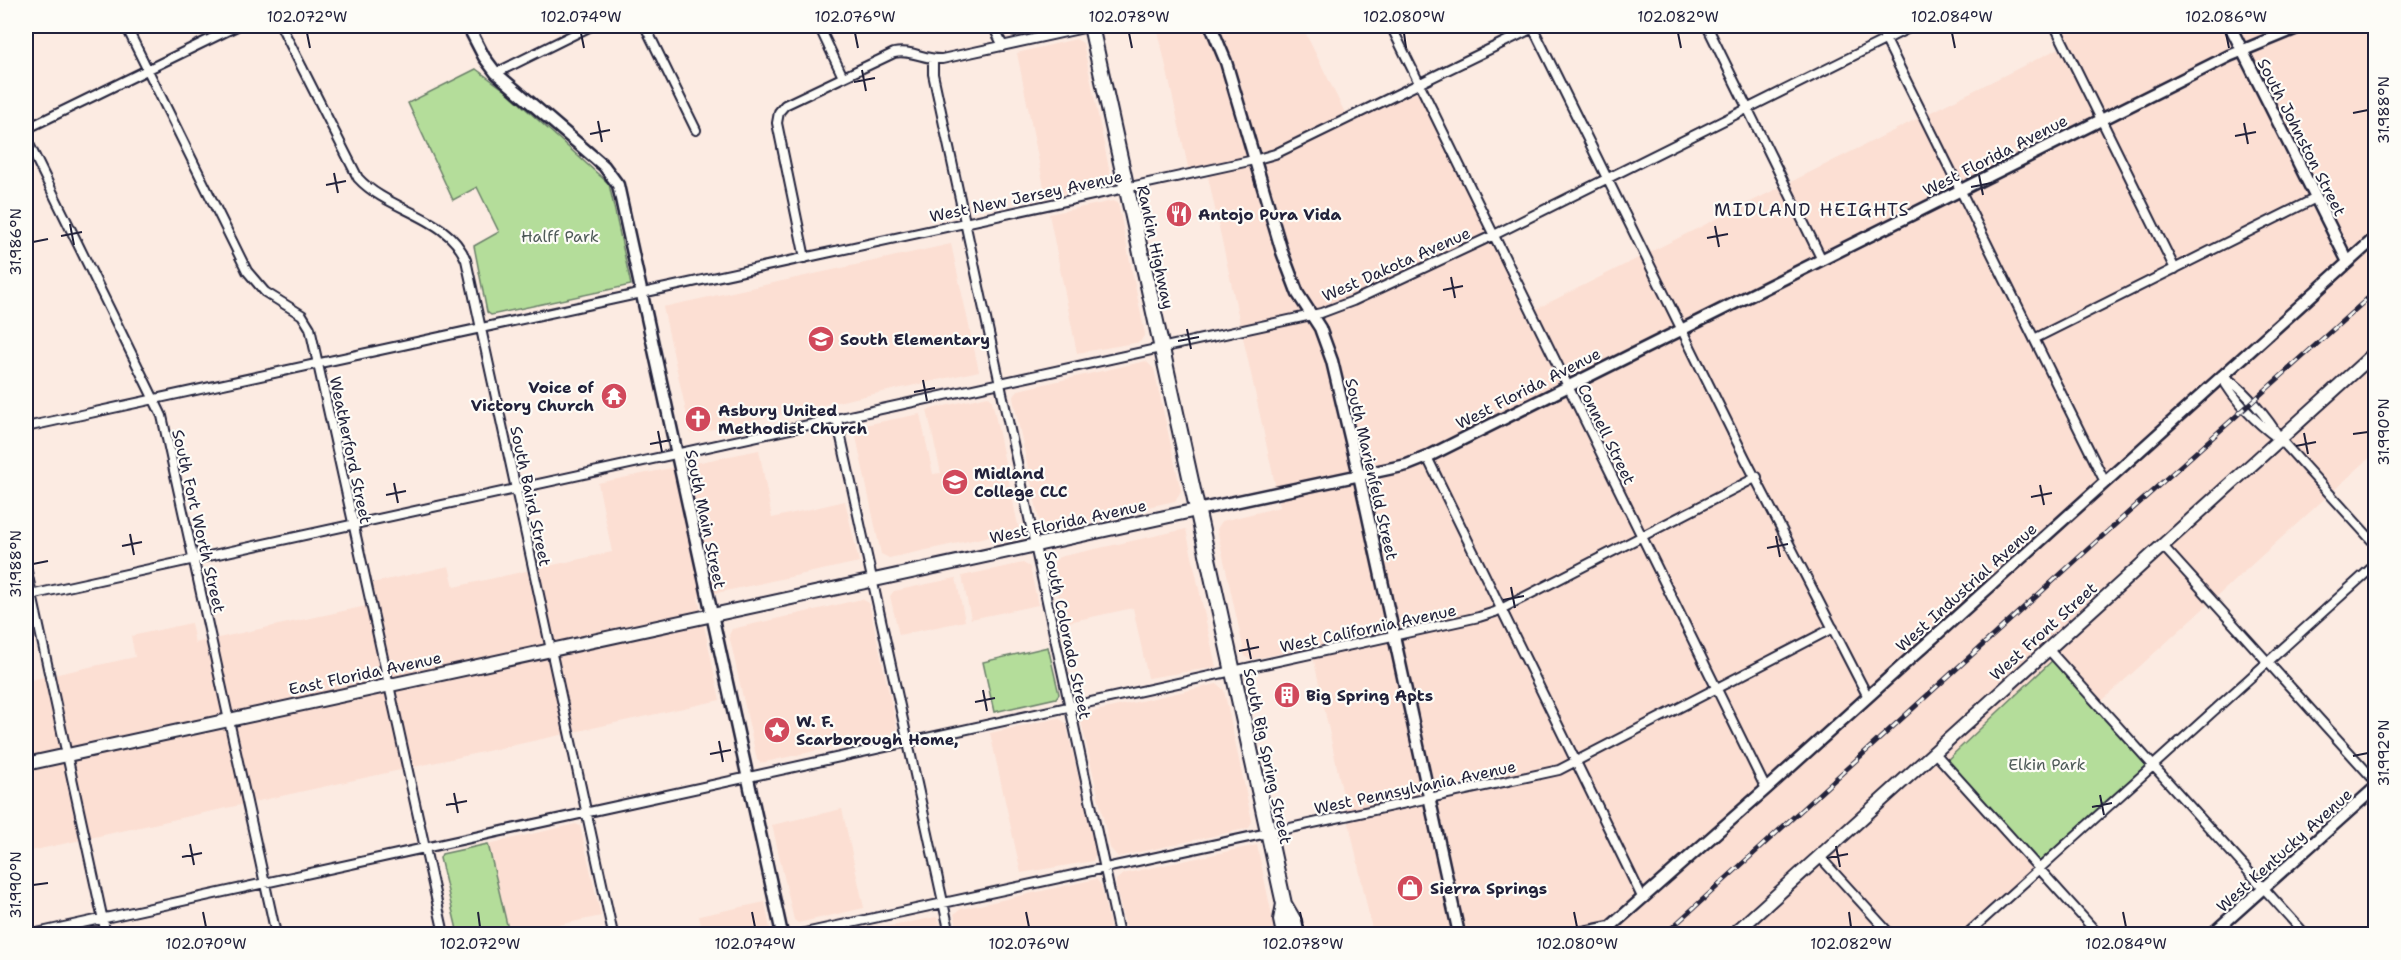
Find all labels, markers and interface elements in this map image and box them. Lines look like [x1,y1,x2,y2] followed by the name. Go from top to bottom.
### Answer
[267,7,347,27] text: 102.072°W
[540,7,622,27] text: 102.074°W
[814,7,896,27] text: 102.076°W
[1088,7,1170,27] text: 102.078°W
[1363,7,1445,27] text: 102.080°W
[1637,7,1719,27] text: 102.082°W
[1911,7,1993,27] text: 102.084°W
[2185,7,2267,27] text: 102.086°W
[2253,55,2350,220] street label: South Johnston Street
[2374,76,2394,144] text: 31.988°N
[1919,110,2071,201] street label: West Florida Avenue
[928,166,1124,227] street label: West New Jersey Avenue
[1132,183,1179,311] street label: Rankin Highway
[1714,198,1910,222] district label: MIDLAND HEIGHTS
[1164,199,1194,229] restaurant icon: Antojo Pura Vida
[1198,204,1342,225] place label: Antojo Pura Vida
[6,208,26,276] text: 31.986°N
[1319,222,1474,307] street label: West Dakota Avenue
[521,226,599,247] park label: Halff Park
[806,324,836,354] school or university icon: South Elementary
[840,329,990,350] place label: South Elementary
[1452,343,1604,434] street label: West Florida Avenue
[325,374,376,526] street label: Weatherford Street
[1340,376,1403,562] street label: South Marienfeld Street
[471,377,595,416] place label: Voice of Victory Church
[1573,380,1640,488] street label: Connell Street
[599,381,629,411] temple icon: Voice of Victory Church
[2374,398,2394,466] text: 31.990°N
[718,400,867,439] place label: Asbury United Methodist Church
[683,404,713,434] church icon: Asbury United Methodist Church
[505,424,556,568] street label: South Baird Street
[167,427,230,615] street label: South Fort Worth Street
[681,448,730,591] street label: South Main Street
[974,463,1068,502] place label: Midland College CLC
[940,467,970,497] school or university icon: Midland College CLC
[988,495,1148,548] street label: West Florida Avenue
[1891,518,2041,656] street label: West Industrial Avenue
[6,530,26,598] text: 31.988°N
[1039,549,1096,721] street label: South Colorado Street
[1985,578,2101,685] street label: West Front Street
[1278,600,1458,657] street label: West California Avenue
[287,647,443,700] street label: East Florida Avenue
[1239,666,1296,846] street label: South Big Spring Street
[1272,680,1302,710] building icon: Big Spring Apts
[1306,685,1433,706] place label: Big Spring Apts
[796,711,959,750] place label: W. F. Scarborough Home,
[762,715,792,745] place icon: W. F. Scarborough Home,
[2374,719,2394,787] text: 31.992°N
[2008,754,2086,775] park label: Elkin Park
[1312,756,1518,819] street label: West Pennsylvania Avenue
[2212,784,2357,917] street label: West Kentucky Avenue
[6,851,26,919] text: 31.990°N
[1395,873,1425,903] shop icon: Sierra Springs
[1430,878,1547,899] place label: Sierra Springs
[165,934,247,954] text: 102.070°W
[440,934,520,954] text: 102.072°W
[714,934,796,954] text: 102.074°W
[988,934,1070,954] text: 102.076°W
[1262,934,1344,954] text: 102.078°W
[1536,934,1618,954] text: 102.080°W
[1810,934,1892,954] text: 102.082°W
[2085,934,2167,954] text: 102.084°W

